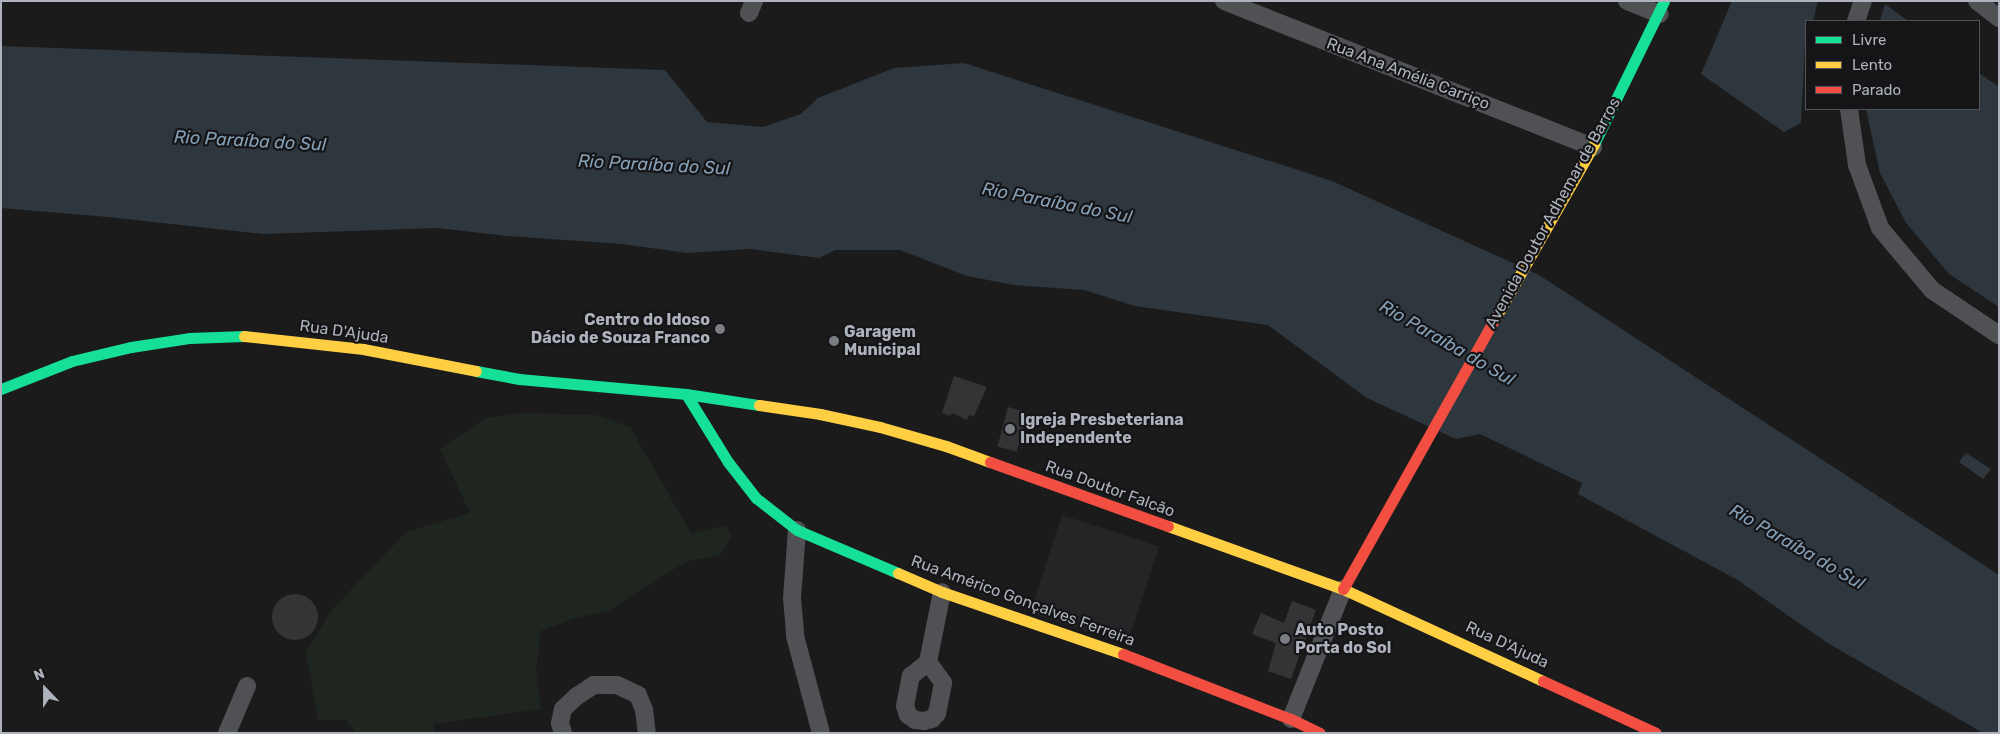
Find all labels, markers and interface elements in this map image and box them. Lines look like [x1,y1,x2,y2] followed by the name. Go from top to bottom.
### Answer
[1805,20,1980,110] legend
[1852,31,1886,49] text: Livre
[1323,34,1493,114] street label: Rua Ana Amélia Carriço
[1852,56,1892,74] text: Lento
[1852,81,1901,99] text: Parado
[1481,94,1625,332] street label: Avenida Doutor Adhemar de Barros
[173,126,327,156] water label: Rio Paraíba do Sul
[577,150,731,180] water label: Rio Paraíba do Sul
[980,178,1134,228] water label: Rio Paraíba do Sul
[1376,295,1518,391] water label: Rio Paraíba do Sul
[531,310,710,348] place label: Centro do Idoso Dácio de Souza Franco
[298,316,390,348] street label: Rua D'Ajuda
[844,322,920,360] place label: Garagem Municipal
[714,323,726,335] marker: Centro do Idoso Dácio de Souza Franco
[828,335,840,347] marker: Garagem Municipal
[1020,410,1184,448] place label: Igreja Presbeteriana Independente
[1004,423,1016,435] marker: Igreja Presbeteriana Independente
[1043,457,1177,521] street label: Rua Doutor Falcão
[1726,499,1868,595] water label: Rio Paraíba do Sul
[908,551,1138,651] street label: Rua Américo Gonçalves Ferreira
[1462,617,1552,673] street label: Rua D'Ajuda
[1295,620,1391,658] place label: Auto Posto Porta do Sol
[1279,633,1291,645] marker: Auto Posto Porta do Sol
[20,664,70,714] north arrow
[31,665,47,684] text: N

